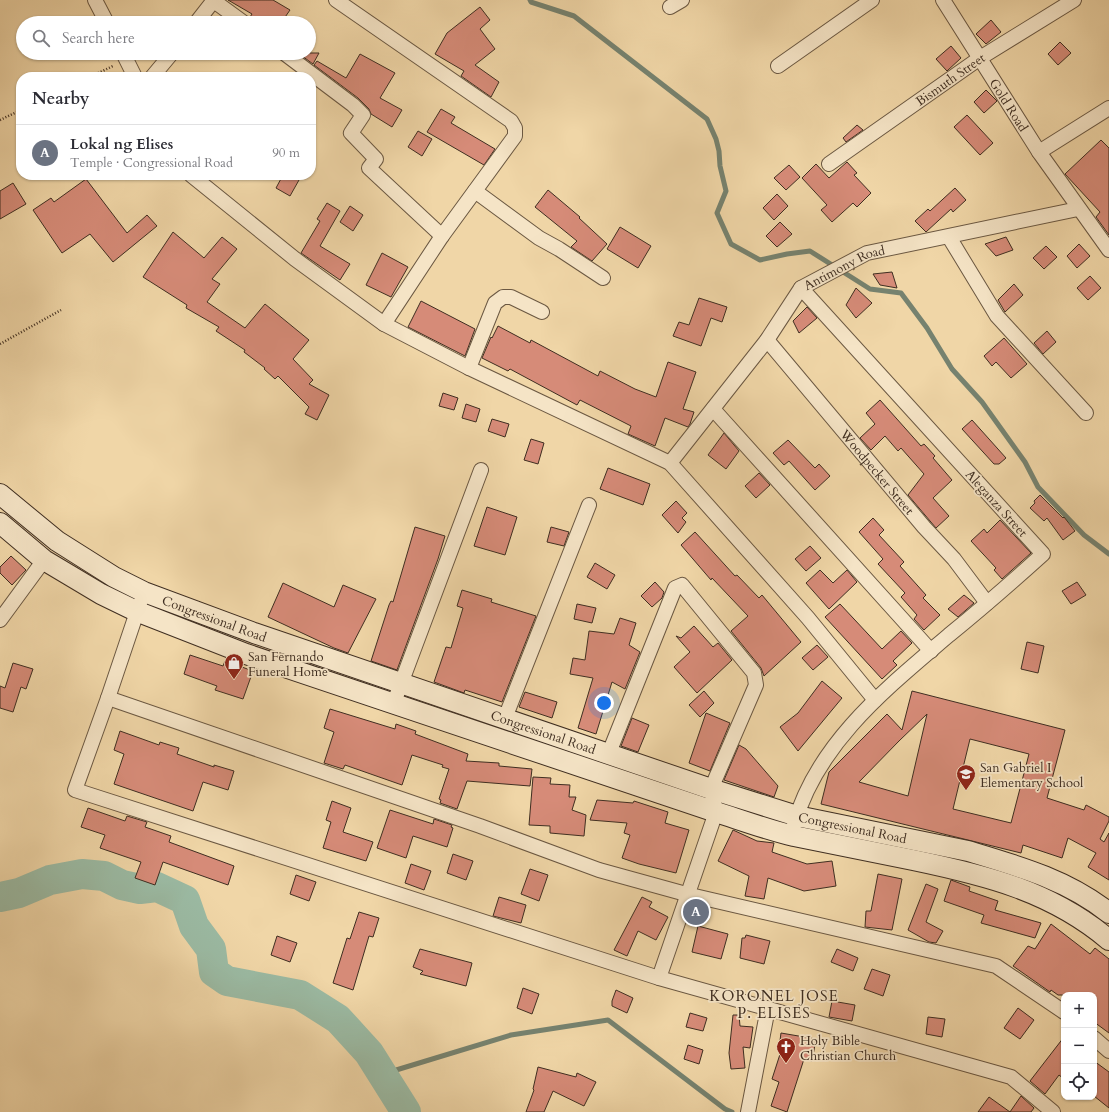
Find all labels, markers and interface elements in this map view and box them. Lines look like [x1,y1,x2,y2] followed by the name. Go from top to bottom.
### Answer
[16,16,316,60] search box
[30,27,52,49] icon: search
[62,28,135,48] text: Search here
[912,49,989,110] street label: Bismuth Street
[985,75,1032,135] street label: Gold Road
[32,87,89,110] text: Nearby
[70,134,173,154] text: Lokal ng Elises
[40,144,50,162] text: A
[272,144,300,162] text: 90 m
[70,154,233,172] text: Temple · Congressional Road
[801,241,887,295] street label: Antimony Road
[835,425,918,519] street label: Woodpecker Street
[961,466,1031,541] street label: Aleganza Street
[159,592,269,647] street label: Congressional Road
[248,648,328,681] place label: San Fernando Funeral Home
[223,652,245,680] shop icon: San Fernando Funeral Home
[594,693,614,713] your location
[488,706,598,759] street label: Congressional Road
[980,759,1084,792] place label: San Gabriel I Elementary School
[955,763,977,791] school or university icon: San Gabriel I Elementary School
[797,808,908,848] street label: Congressional Road
[683,897,709,927] pin: A
[709,986,839,1023] district label: KORONEL JOSE P. ELISES
[1061,992,1097,1100] map controls
[1061,992,1097,1028] button: +
[1061,1028,1097,1064] button: −
[800,1032,896,1065] place label: Holy Bible Christian Church
[775,1036,797,1064] church icon: Holy Bible Christian Church
[1061,1064,1097,1100] button: locate

